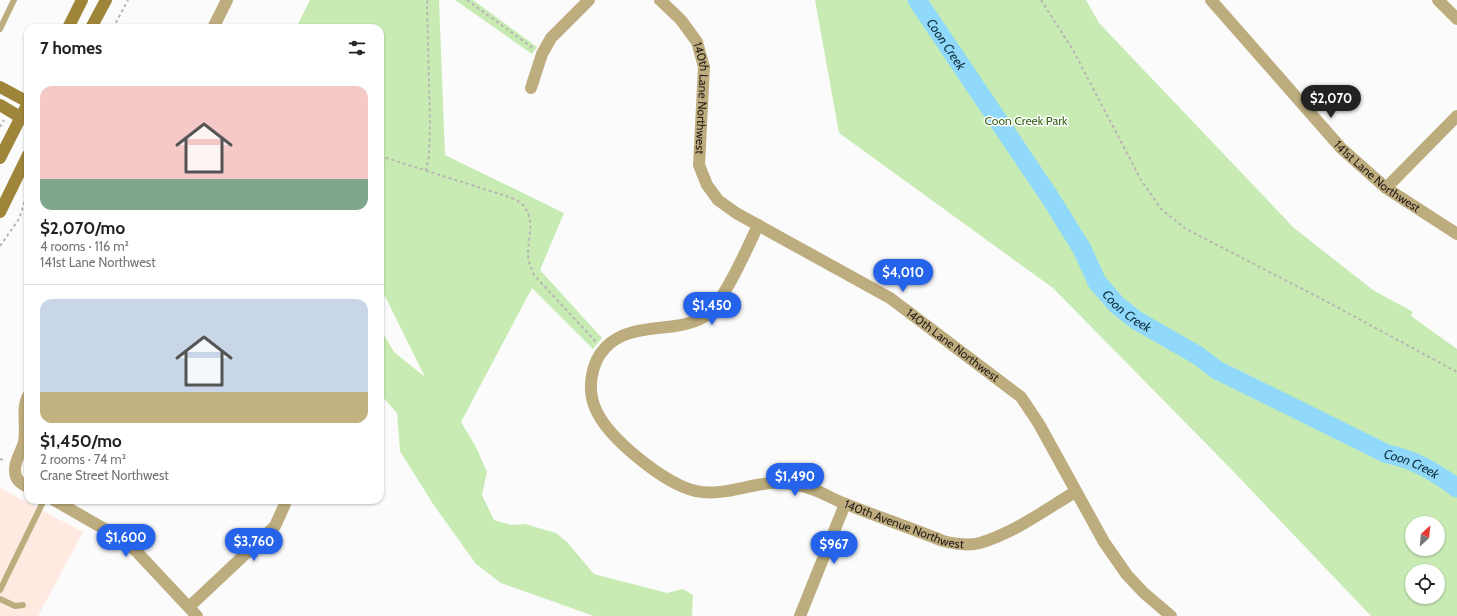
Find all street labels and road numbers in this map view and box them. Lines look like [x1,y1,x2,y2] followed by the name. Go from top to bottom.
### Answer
[690,40,712,155] street label: 140th Lane Northwest
[1331,137,1423,215] street label: 141st Lane Northwest
[903,305,1002,385] street label: 140th Lane Northwest
[842,496,964,551] street label: 140th Avenue Northwest

